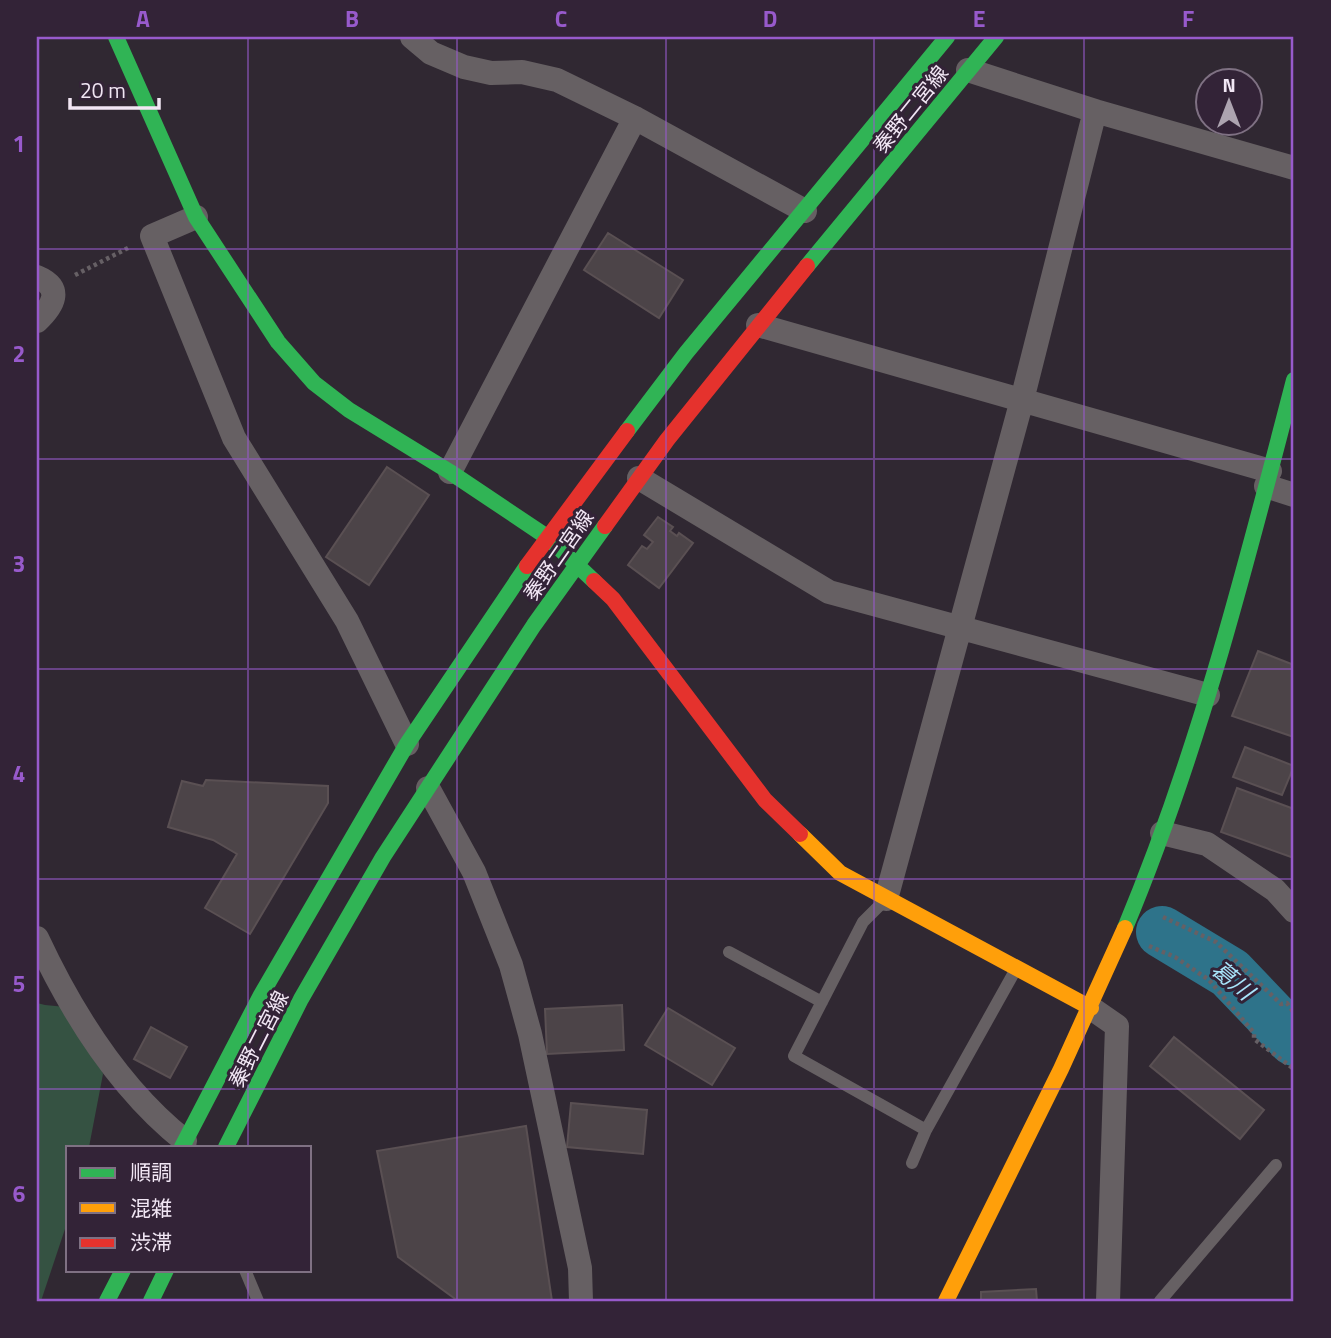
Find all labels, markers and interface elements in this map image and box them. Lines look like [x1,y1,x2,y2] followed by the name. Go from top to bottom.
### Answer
[136,1,150,36] text: A
[345,1,359,36] text: B
[555,1,567,36] text: C
[763,1,777,36] text: D
[973,1,985,36] text: E
[1182,1,1194,36] text: F
[865,58,955,160] street label: 秦野二宮線
[70,66,159,110] scale bar
[1194,66,1264,136] north arrow
[1222,70,1236,99] text: N
[80,74,126,106] text: 20 m
[13,126,25,161] text: 1
[13,336,25,371] text: 2
[515,503,601,607] street label: 秦野二宮線
[13,546,25,581] text: 3
[13,756,25,791] text: 4
[1204,952,1264,1010] water label: 葛川
[13,966,25,1001] text: 5
[220,985,296,1093] street label: 秦野二宮線
[66,1146,312,1272] legend
[130,1156,172,1188] text: 順調
[13,1176,26,1211] text: 6
[130,1192,172,1224] text: 混雑
[130,1226,172,1258] text: 渋滞

